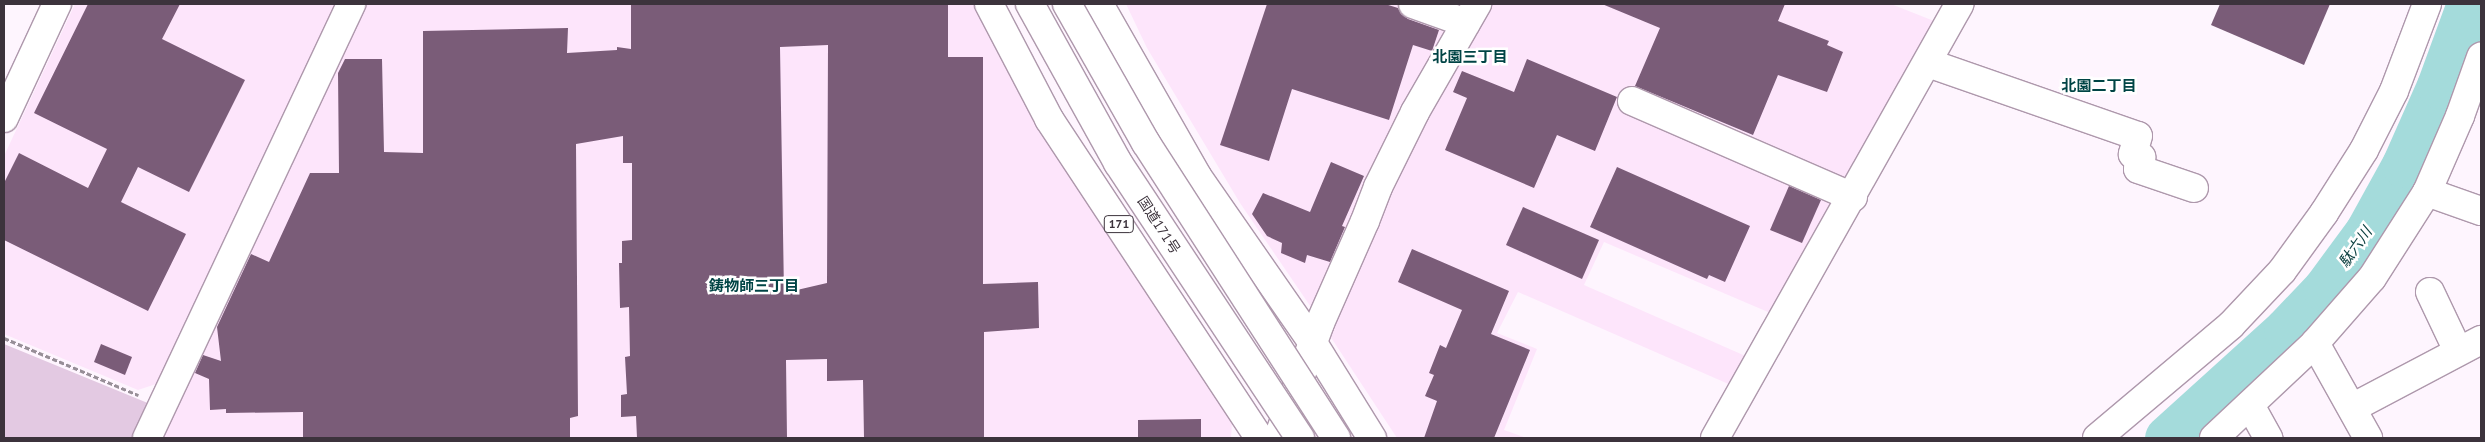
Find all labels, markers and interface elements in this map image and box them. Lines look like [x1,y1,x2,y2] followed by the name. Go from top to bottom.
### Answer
[1433,48,1507,66] district label: 北園三丁目
[2062,77,2136,95] district label: 北園二丁目
[1134,193,1184,257] street label: 国道171号
[1103,214,1135,233] road number: 171
[2335,223,2375,271] water label: 駄六川
[709,277,799,295] district label: 鋳物師三丁目

